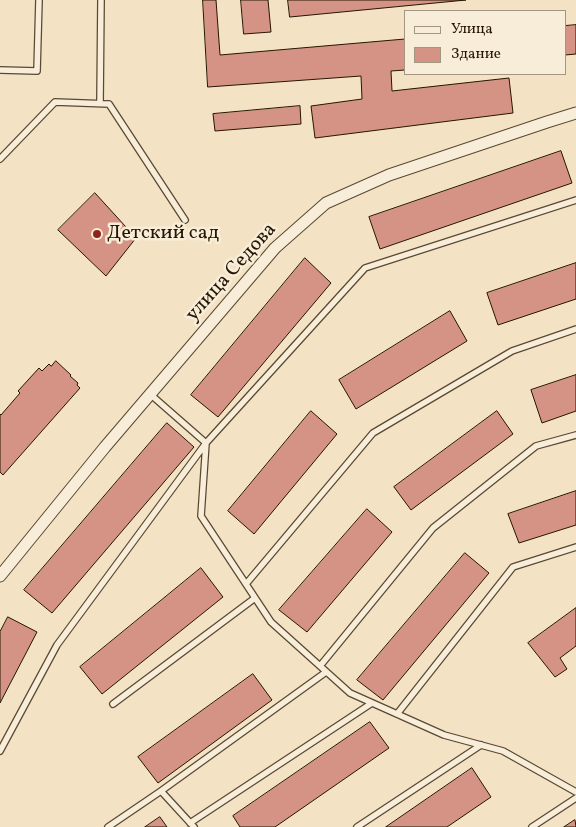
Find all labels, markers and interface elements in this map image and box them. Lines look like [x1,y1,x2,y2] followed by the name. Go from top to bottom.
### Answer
[404,10,566,75] legend
[451,19,493,40] text: Улица
[451,44,501,65] text: Здание
[182,219,282,327] street label: улица Седова
[107,222,219,246] place label: Детский сад
[91,228,103,240] marker: Детский сад

